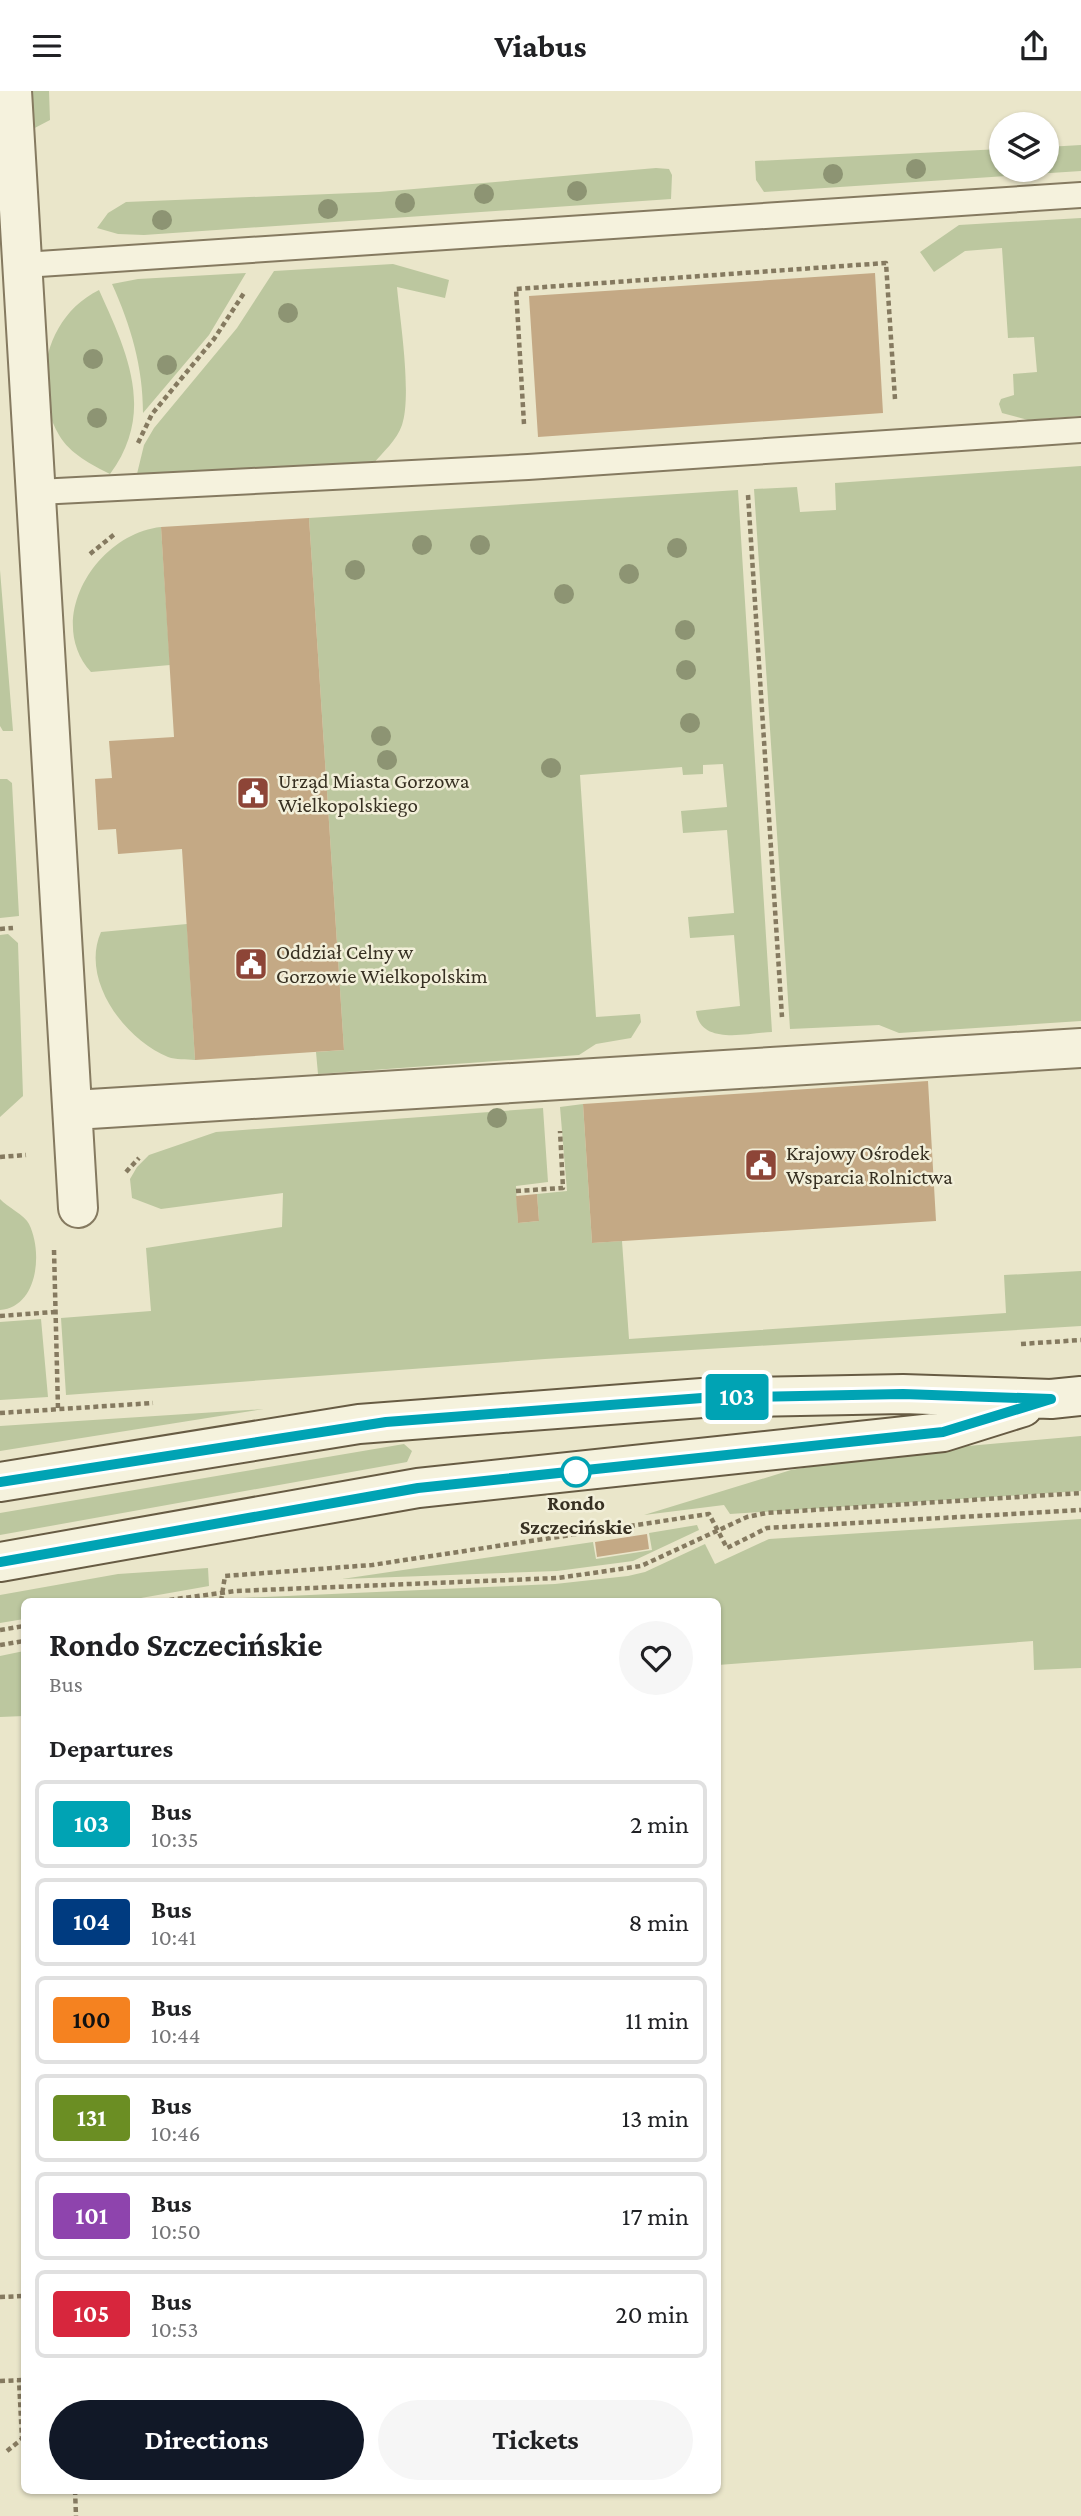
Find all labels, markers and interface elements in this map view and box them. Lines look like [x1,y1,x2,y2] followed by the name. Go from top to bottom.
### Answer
[28,27,66,65] icon: menu
[1015,27,1053,65] icon: share
[495,28,586,64] text: Viabus
[989,112,1059,182] map controls
[989,112,1059,182] button: layers
[278,769,470,817] place label: Urząd Miasta Gorzowa Wielkopolskiego
[234,774,272,812] public building icon: Urząd Miasta Gorzowa Wielkopolskiego
[276,940,488,988] place label: Oddział Celny w Gorzowie Wielkopolskim
[232,945,270,983] public building icon: Oddział Celny w Gorzowie Wielkopolskim
[786,1141,953,1189] place label: Krajowy Ośrodek Wsparcia Rolnictwa
[742,1146,780,1184] public building icon: Krajowy Ośrodek Wsparcia Rolnictwa
[697,1374,777,1420] line badge: 103
[720,1383,754,1410] text: 103
[561,1457,591,1487] marker: Rondo Szczecińskie
[520,1491,632,1539] place label: Rondo Szczecińskie
[619,1621,693,1695] button: heart
[49,1626,323,1663] text: Rondo Szczecińskie
[49,1671,83,1697] text: Bus
[49,1734,173,1763] text: Departures
[151,1797,192,1826] text: Bus
[74,1810,109,1837] text: 103
[630,1810,689,1839] text: 2 min
[151,1826,199,1852] text: 10:35
[151,1895,192,1924] text: Bus
[73,1908,110,1935] text: 104
[628,1908,689,1937] text: 8 min
[151,1924,196,1950] text: 10:41
[151,1993,192,2022] text: Bus
[72,2006,111,2033] text: 100
[625,2006,689,2035] text: 11 min
[151,2022,200,2048] text: 10:44
[151,2091,192,2120] text: Bus
[77,2104,106,2131] text: 131
[621,2104,689,2133] text: 13 min
[151,2120,200,2146] text: 10:46
[151,2189,192,2218] text: Bus
[75,2202,108,2229] text: 101
[622,2202,689,2231] text: 17 min
[151,2218,201,2244] text: 10:50
[151,2287,192,2316] text: Bus
[74,2300,109,2327] text: 105
[615,2300,689,2329] text: 20 min
[151,2316,198,2342] text: 10:53
[49,2400,364,2480] button: Directions
[378,2400,693,2480] button: Tickets

